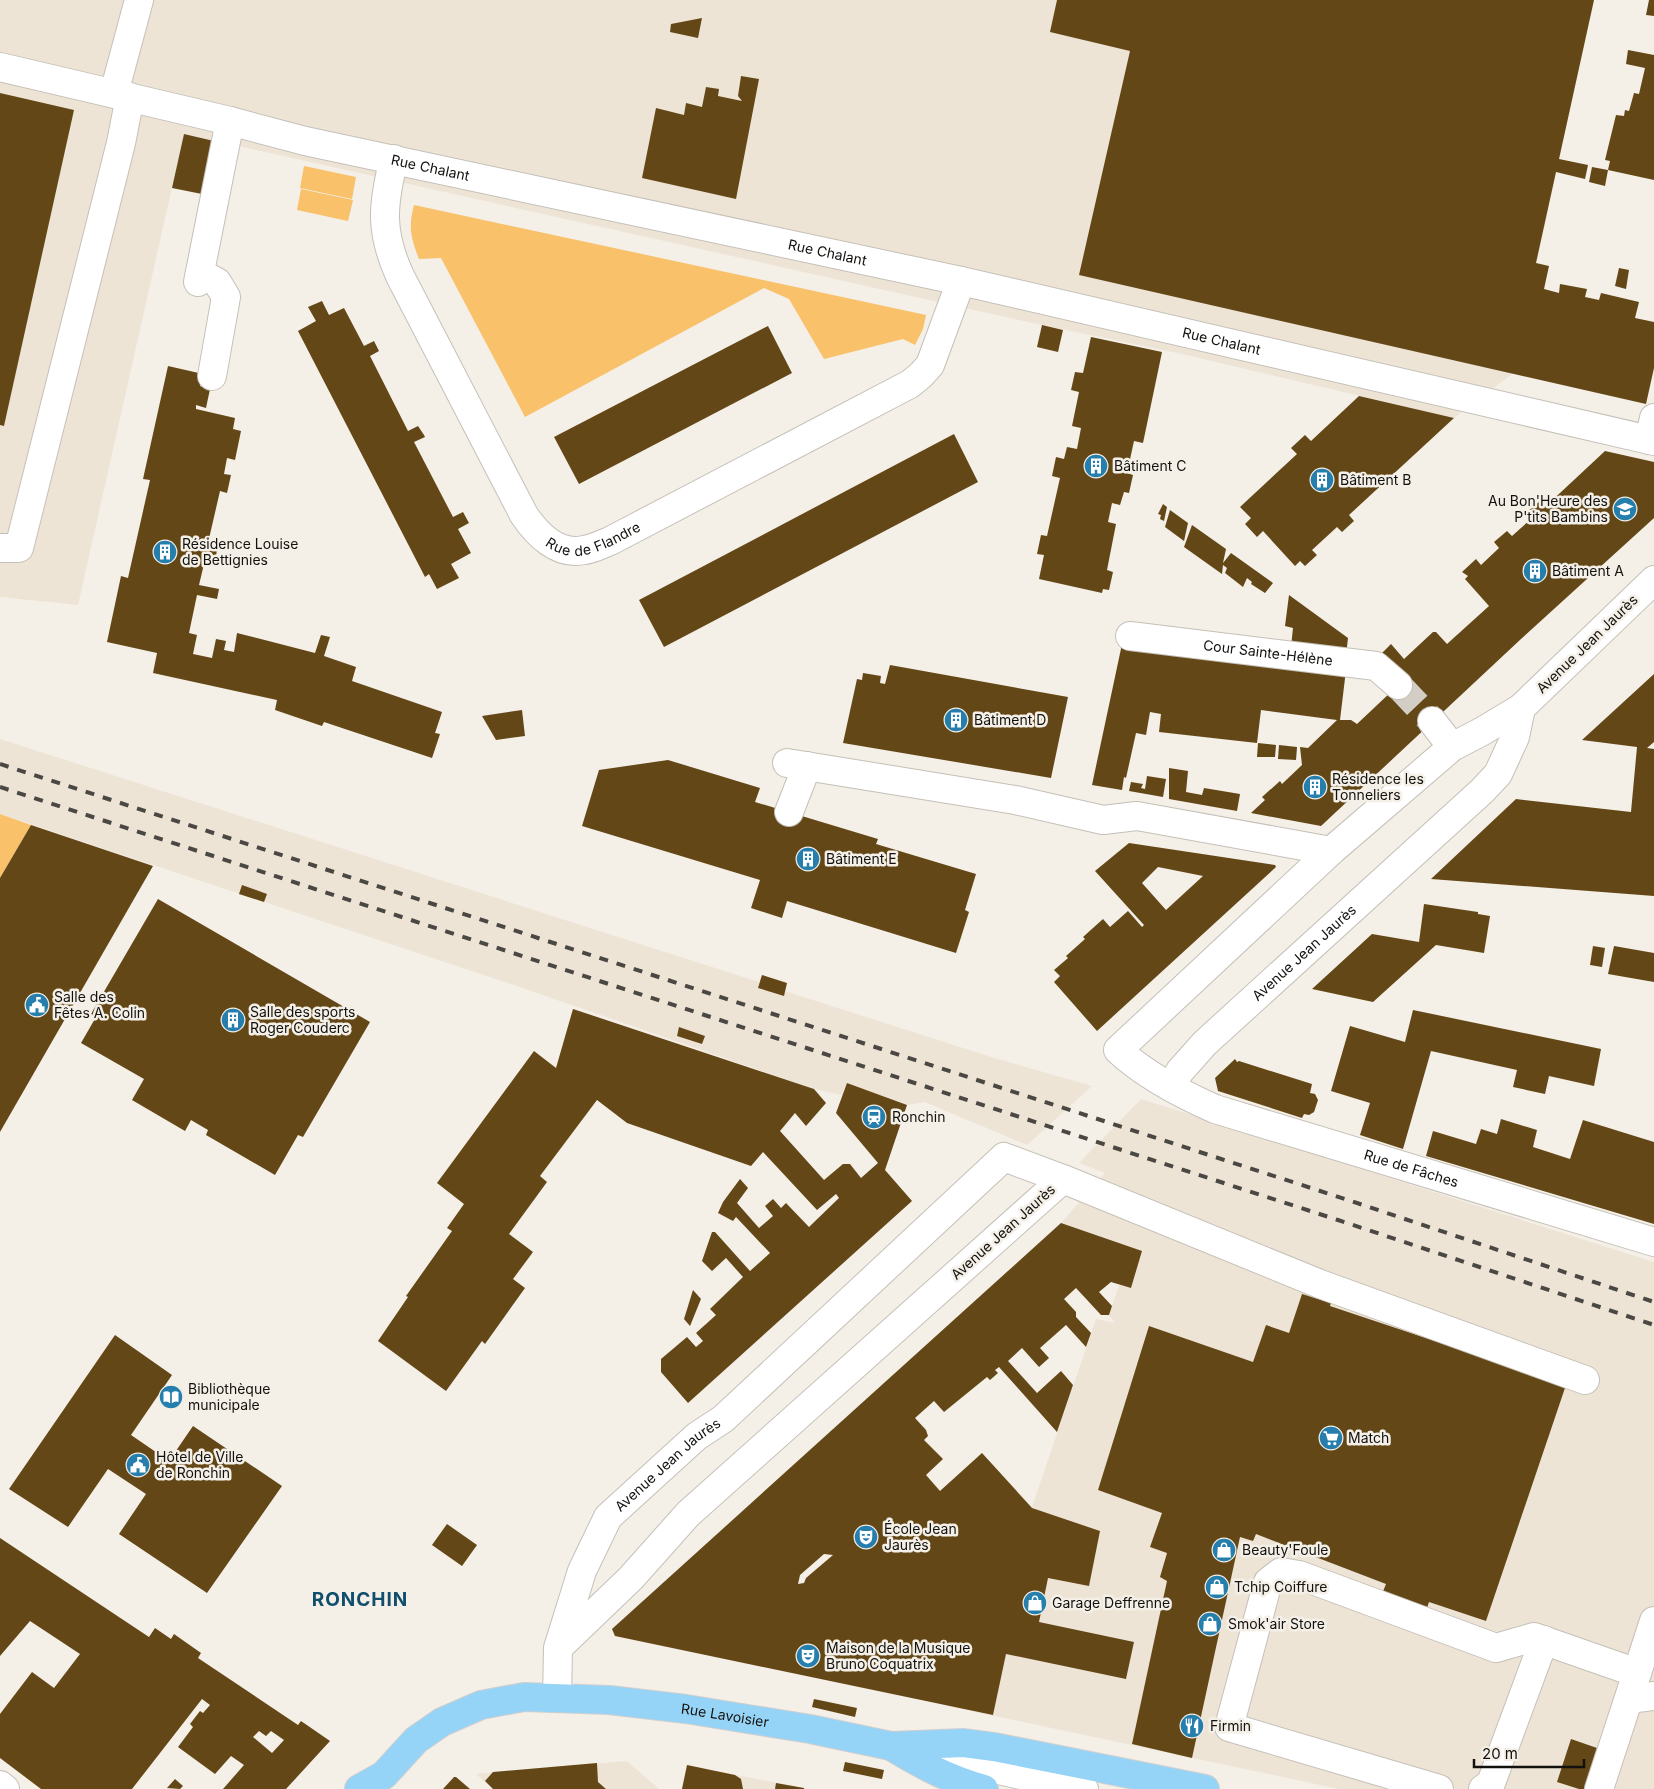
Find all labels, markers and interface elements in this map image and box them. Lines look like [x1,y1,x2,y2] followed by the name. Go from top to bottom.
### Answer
[390,151,472,184] street label: Rue Chalant
[787,235,869,269] street label: Rue Chalant
[1181,323,1263,358] street label: Rue Chalant
[1083,453,1109,479] building icon: Bâtiment C
[1114,457,1186,474] place label: Bâtiment C
[1309,467,1335,493] building icon: Bâtiment B
[1340,471,1411,488] place label: Bâtiment B
[1488,492,1608,525] place label: Au Bon'Heure des P'tits Bambins
[1612,496,1638,522] school or university icon: Au Bon'Heure des P'tits Bambins
[543,518,643,559] street label: Rue de Flandre
[182,535,298,568] place label: Résidence Louise de Bettignies
[152,539,178,565] building icon: Résidence Louise de Bettignies
[1522,558,1548,584] building icon: Bâtiment A
[1552,562,1624,579] place label: Bâtiment A
[1532,591,1641,696] street label: Avenue Jean Jaurès
[1202,636,1334,669] street label: Cour Sainte-Hélène
[943,707,969,733] building icon: Bâtiment D
[974,711,1046,728] place label: Bâtiment D
[1332,770,1424,803] place label: Résidence les Tonneliers
[1302,774,1328,800] building icon: Résidence les Tonneliers
[795,846,821,872] building icon: Bâtiment E
[826,850,897,867] place label: Bâtiment E
[1248,901,1359,1004] street label: Avenue Jean Jaurès
[54,988,145,1021] place label: Salle des Fêtes A. Colin
[24,992,50,1018] public building icon: Salle des Fêtes A. Colin
[250,1003,355,1036] place label: Salle des sports Roger Couderc
[220,1007,246,1033] building icon: Salle des sports Roger Couderc
[861,1104,887,1130] station icon: Ronchin
[892,1108,945,1125] place label: Ronchin
[1362,1146,1461,1190] street label: Rue de Fâches
[947,1180,1058,1283] street label: Avenue Jean Jaurès
[188,1380,270,1413] place label: Bibliothèque municipale
[158,1384,184,1410] library icon: Bibliothèque municipale
[611,1414,723,1515] street label: Avenue Jean Jaurès
[1318,1425,1344,1451] supermarket icon: Match
[1348,1429,1389,1446] place label: Match
[156,1448,243,1481] place label: Hôtel de Ville de Ronchin
[125,1452,151,1478] public building icon: Hôtel de Ville de Ronchin
[884,1520,957,1553] place label: École Jean Jaurès
[853,1524,879,1550] theatre icon: École Jean Jaurès
[1211,1537,1237,1563] shop icon: Beauty'Foule
[1242,1541,1328,1558] place label: Beauty'Foule
[1204,1574,1230,1600] shop icon: Tchip Coiffure
[1234,1578,1327,1595] place label: Tchip Coiffure
[312,1588,408,1611] district label: RONCHIN
[1022,1590,1048,1616] shop icon: Garage Deffrenne
[1052,1594,1170,1611] place label: Garage Deffrenne
[1197,1611,1223,1637] shop icon: Smok'air Store
[1228,1615,1325,1632] place label: Smok'air Store
[826,1639,970,1672] place label: Maison de la Musique Bruno Coquatrix
[795,1643,821,1669] theatre icon: Maison de la Musique Bruno Coquatrix
[680,1699,770,1730] street label: Rue Lavoisier
[1179,1713,1205,1739] restaurant icon: Firmin
[1210,1717,1251,1734] place label: Firmin
[1474,1736,1584,1768] scale bar
[1482,1744,1518,1763] text: 20 m

